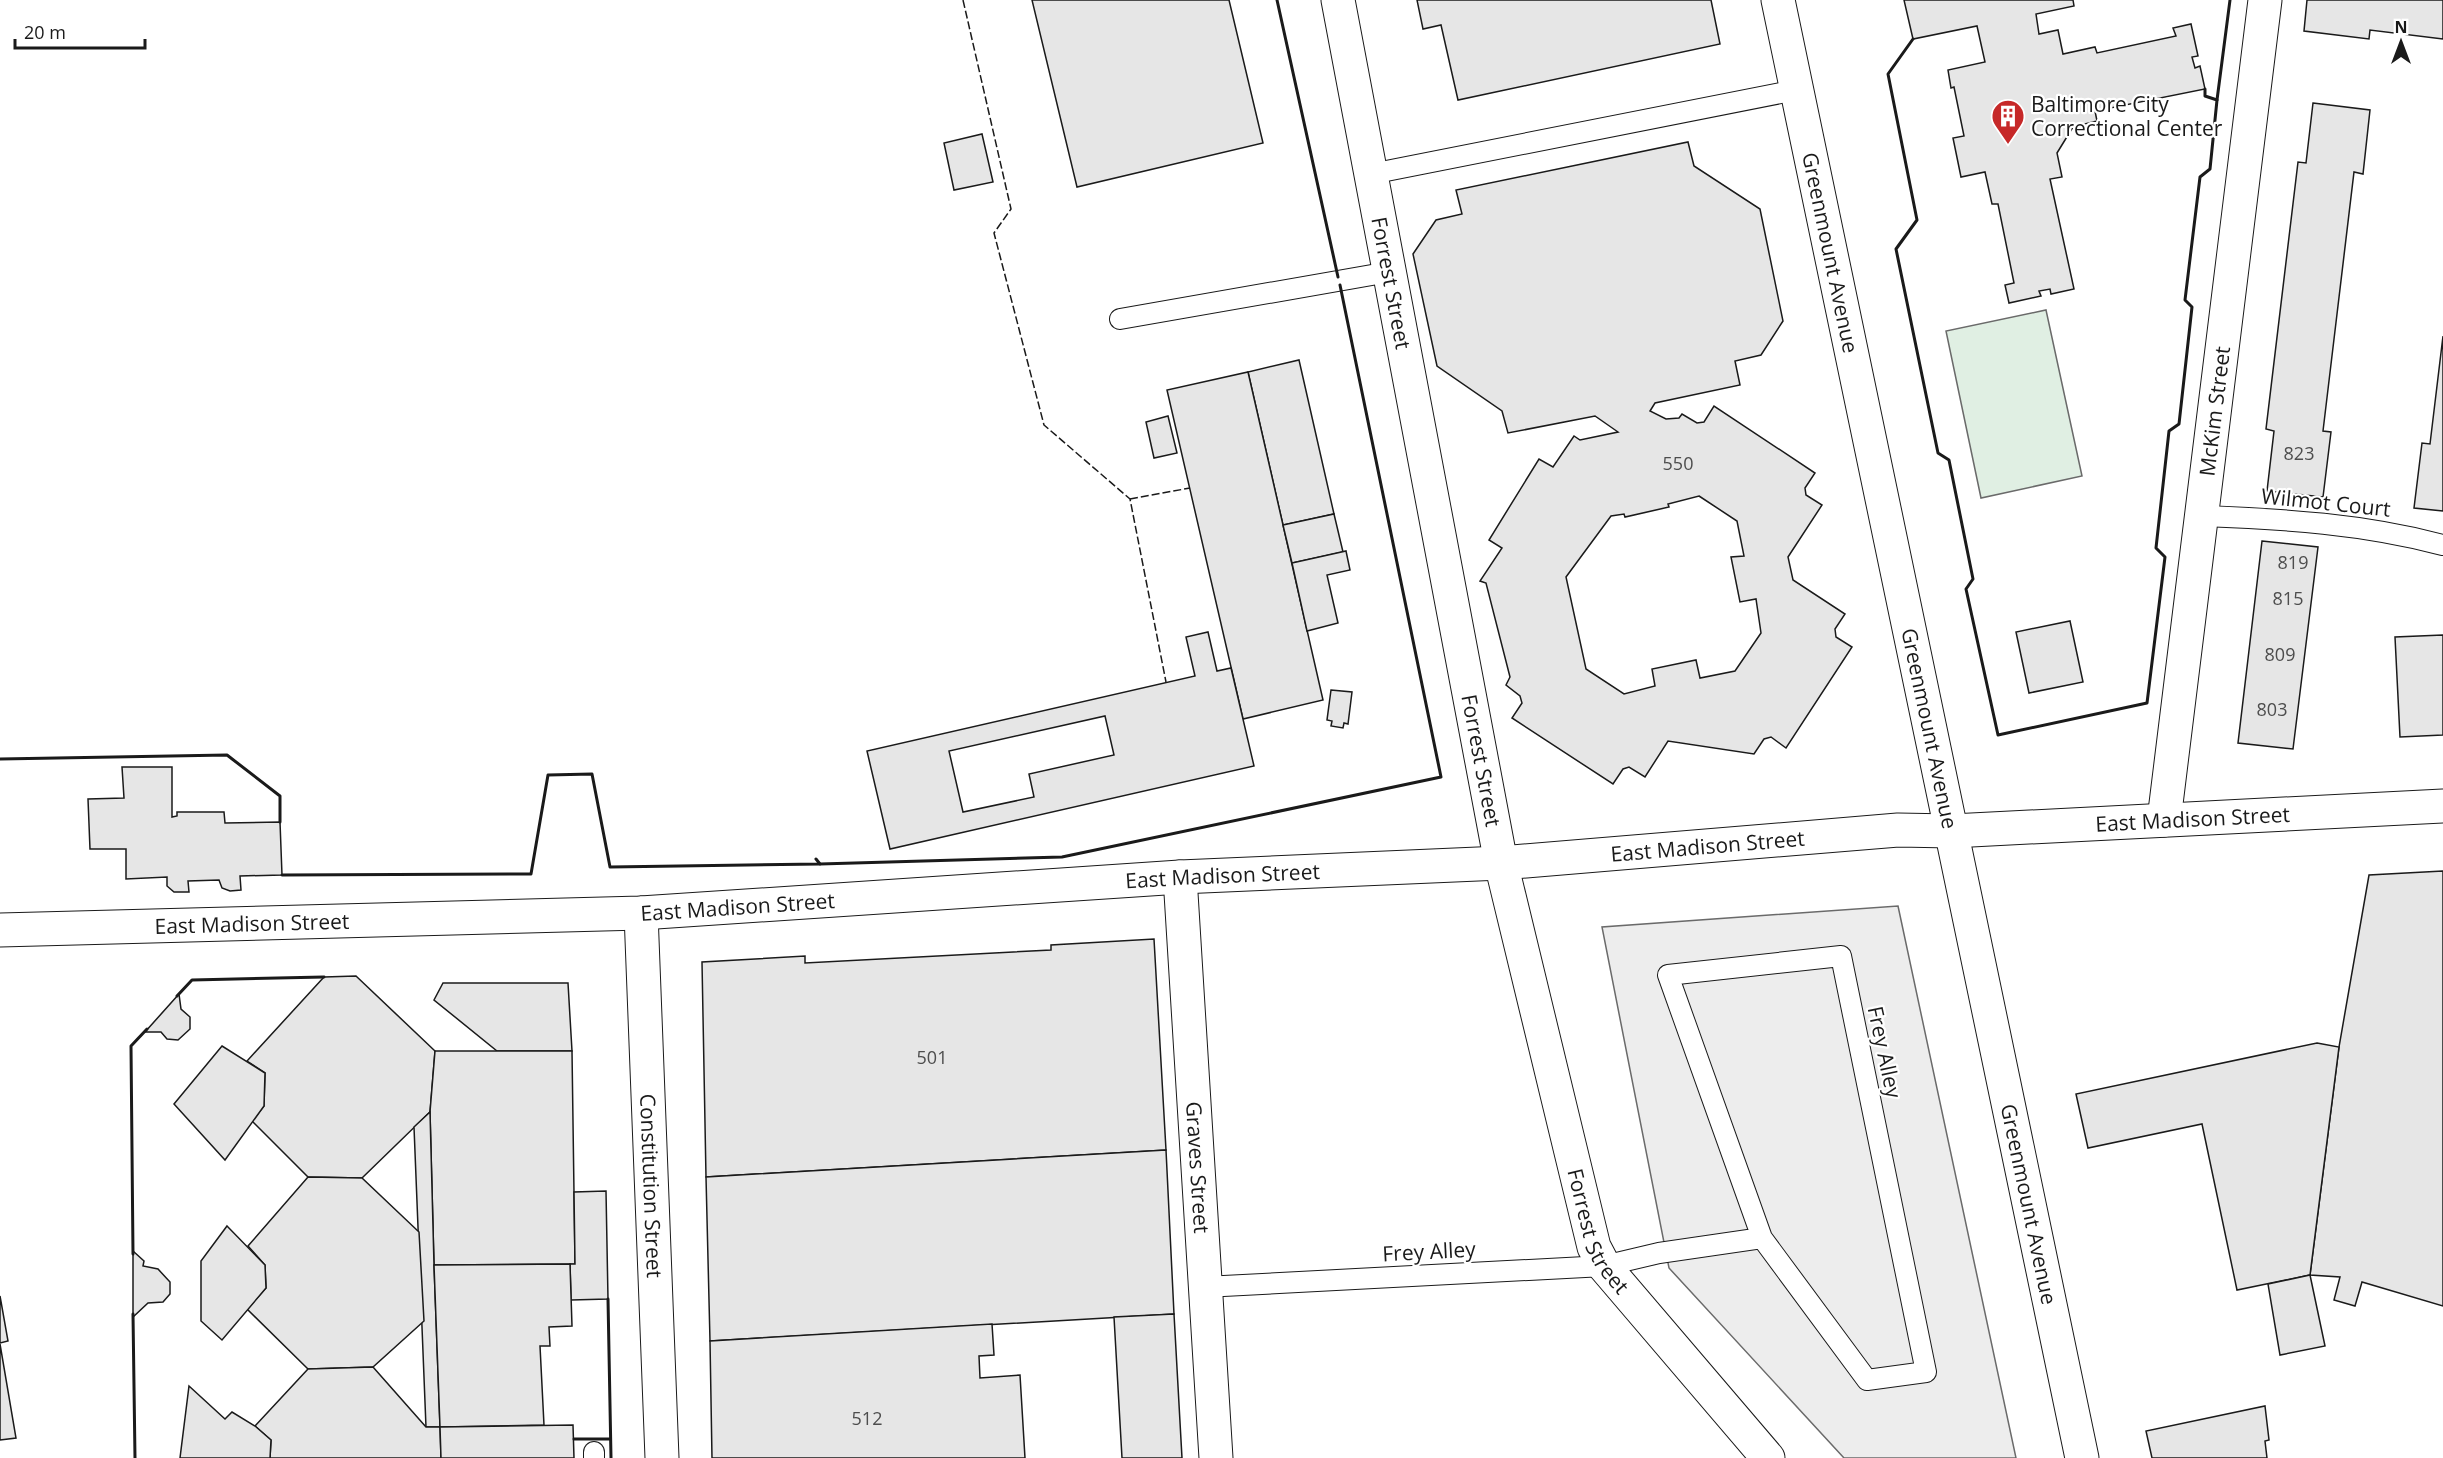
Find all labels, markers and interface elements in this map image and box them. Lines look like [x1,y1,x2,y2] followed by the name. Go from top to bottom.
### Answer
[15,12,146,50] scale bar
[2371,12,2431,72] north arrow
[2394,16,2408,38] text: N
[24,20,66,44] text: 20 m
[2031,90,2223,142] place label: Baltimore City Correctional Center
[1990,98,2026,145] building icon: Baltimore City Correctional Center
[1796,150,1865,355] street label: Greenmount Avenue
[1365,214,1418,352] street label: Forrest Street
[2192,344,2236,478] street label: McKim Street
[2284,441,2314,465] house number: 823
[1663,451,1693,475] house number: 550
[2260,481,2392,523] street label: Wilmot Court
[2278,550,2308,574] house number: 819
[2273,586,2303,610] house number: 815
[1895,625,1964,831] street label: Greenmount Avenue
[2265,642,2295,666] house number: 809
[1455,692,1508,829] street label: Forrest Street
[2257,697,2287,721] house number: 803
[2095,800,2291,838] street label: East Madison Street
[1609,824,1806,868] street label: East Madison Street
[1124,857,1320,895] street label: East Madison Street
[639,886,836,927] street label: East Madison Street
[154,907,350,940] street label: East Madison Street
[1862,1003,1909,1101] street label: Frey Alley
[917,1045,947,1069] house number: 501
[634,1093,669,1279] street label: Constitution Street
[1180,1101,1216,1234] street label: Graves Street
[1995,1101,2064,1307] street label: Greenmount Avenue
[1561,1166,1636,1300] street label: Forrest Street
[1382,1235,1477,1267] street label: Frey Alley
[852,1406,882,1430] house number: 512

